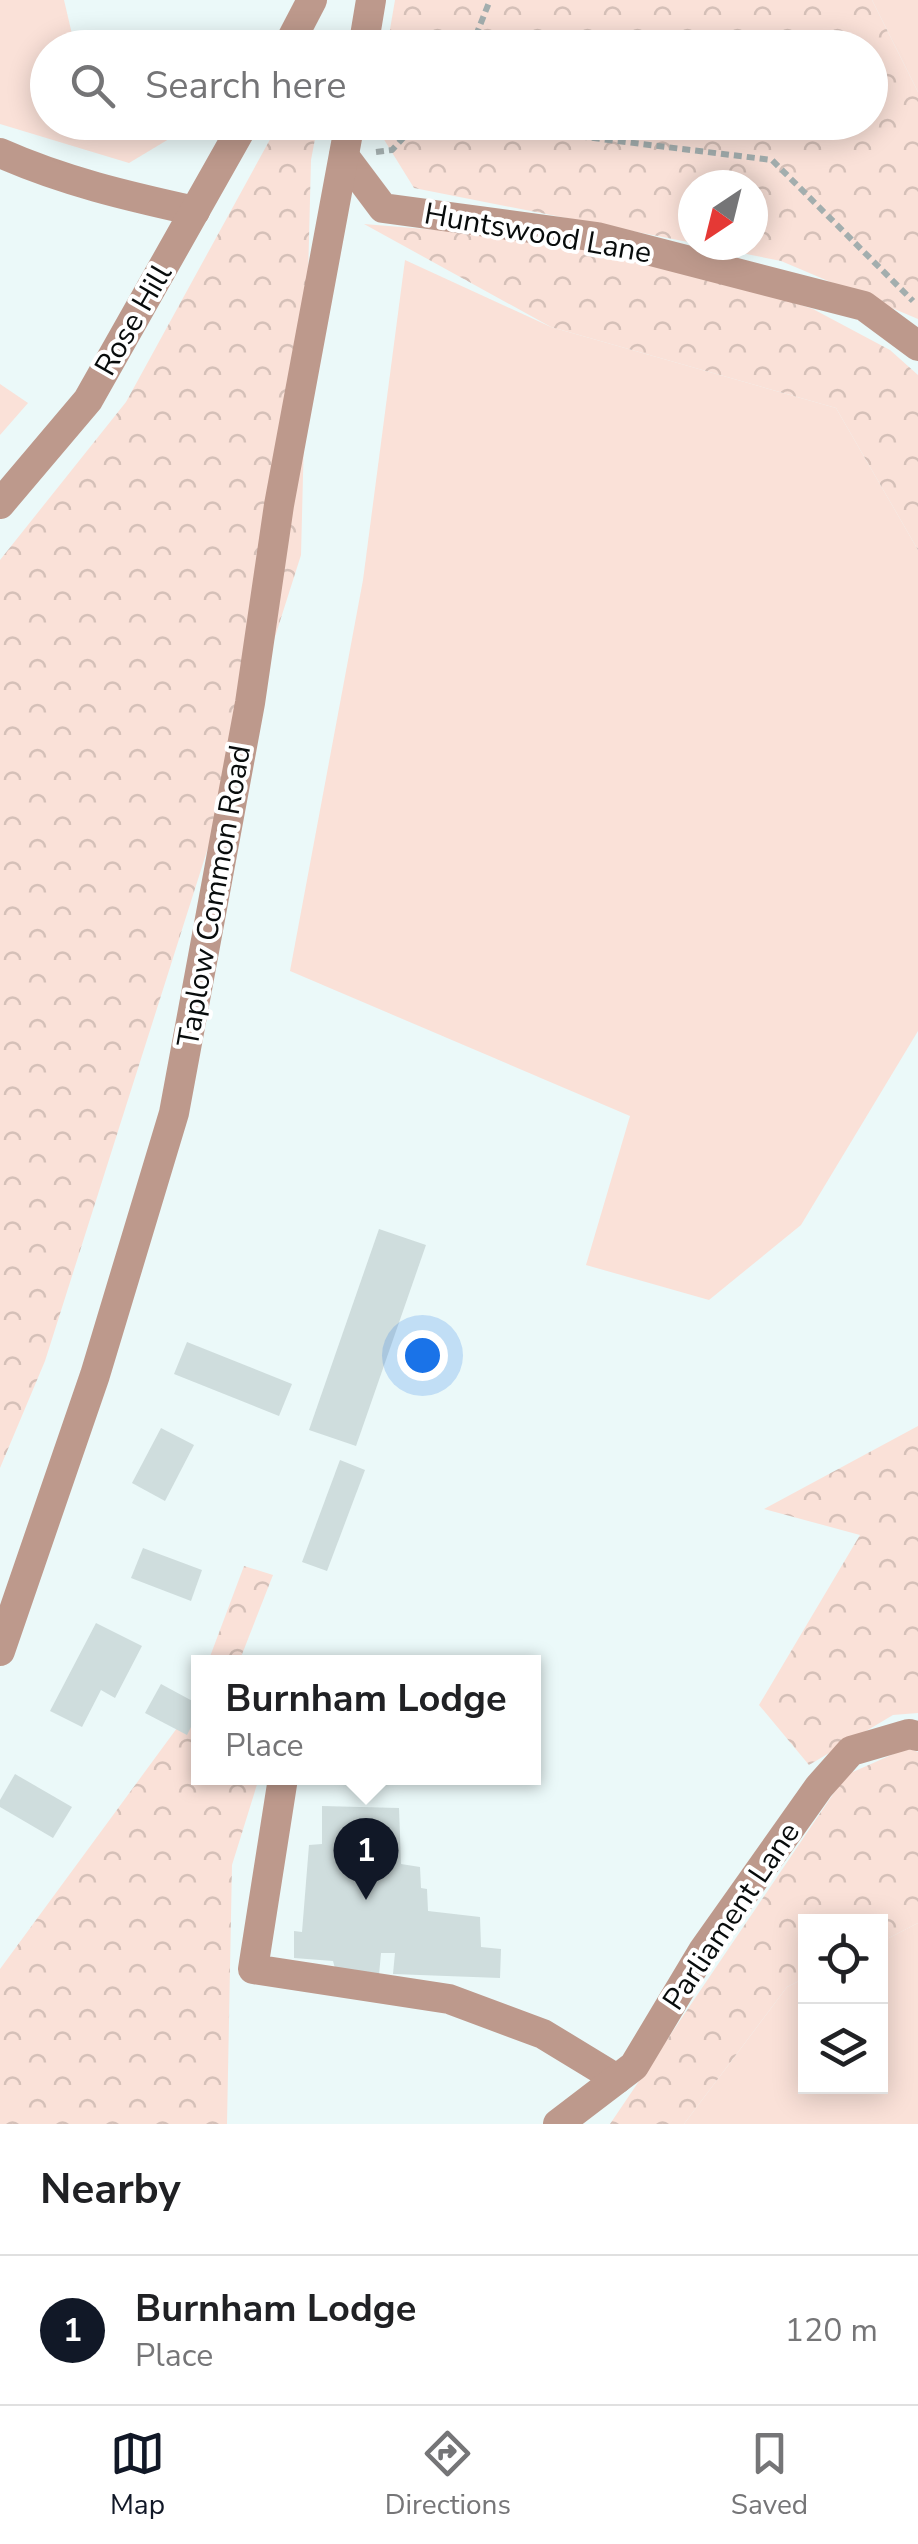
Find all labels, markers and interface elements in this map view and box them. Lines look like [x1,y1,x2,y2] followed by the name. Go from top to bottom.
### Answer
[30,30,888,140] search box
[65,58,120,113] icon: search
[145,60,346,111] text: Search here
[678,170,768,260] north arrow
[421,193,655,274] street label: Huntswood Lane
[85,257,182,383] street label: Rose Hill
[168,742,261,1050] street label: Taplow Common Road
[397,1330,448,1381] your location
[191,1655,541,1785] popup
[225,1673,507,1724] text: Burnham Lodge
[225,1724,304,1767] text: Place
[653,1814,810,2018] street label: Parliament Lane
[334,1818,398,1900] pin: 1
[798,1914,888,2094] map controls
[798,1914,888,2004] button: locate
[798,2004,888,2094] button: layers
[40,2161,181,2218] text: Nearby
[135,2283,416,2334] text: Burnham Lodge
[63,2309,82,2352] text: 1
[785,2309,878,2352] text: 120 m
[135,2334,213,2377] text: Place
[110,2426,165,2524] tab: Map
[385,2426,511,2524] tab: Directions
[731,2426,808,2524] tab: Saved

